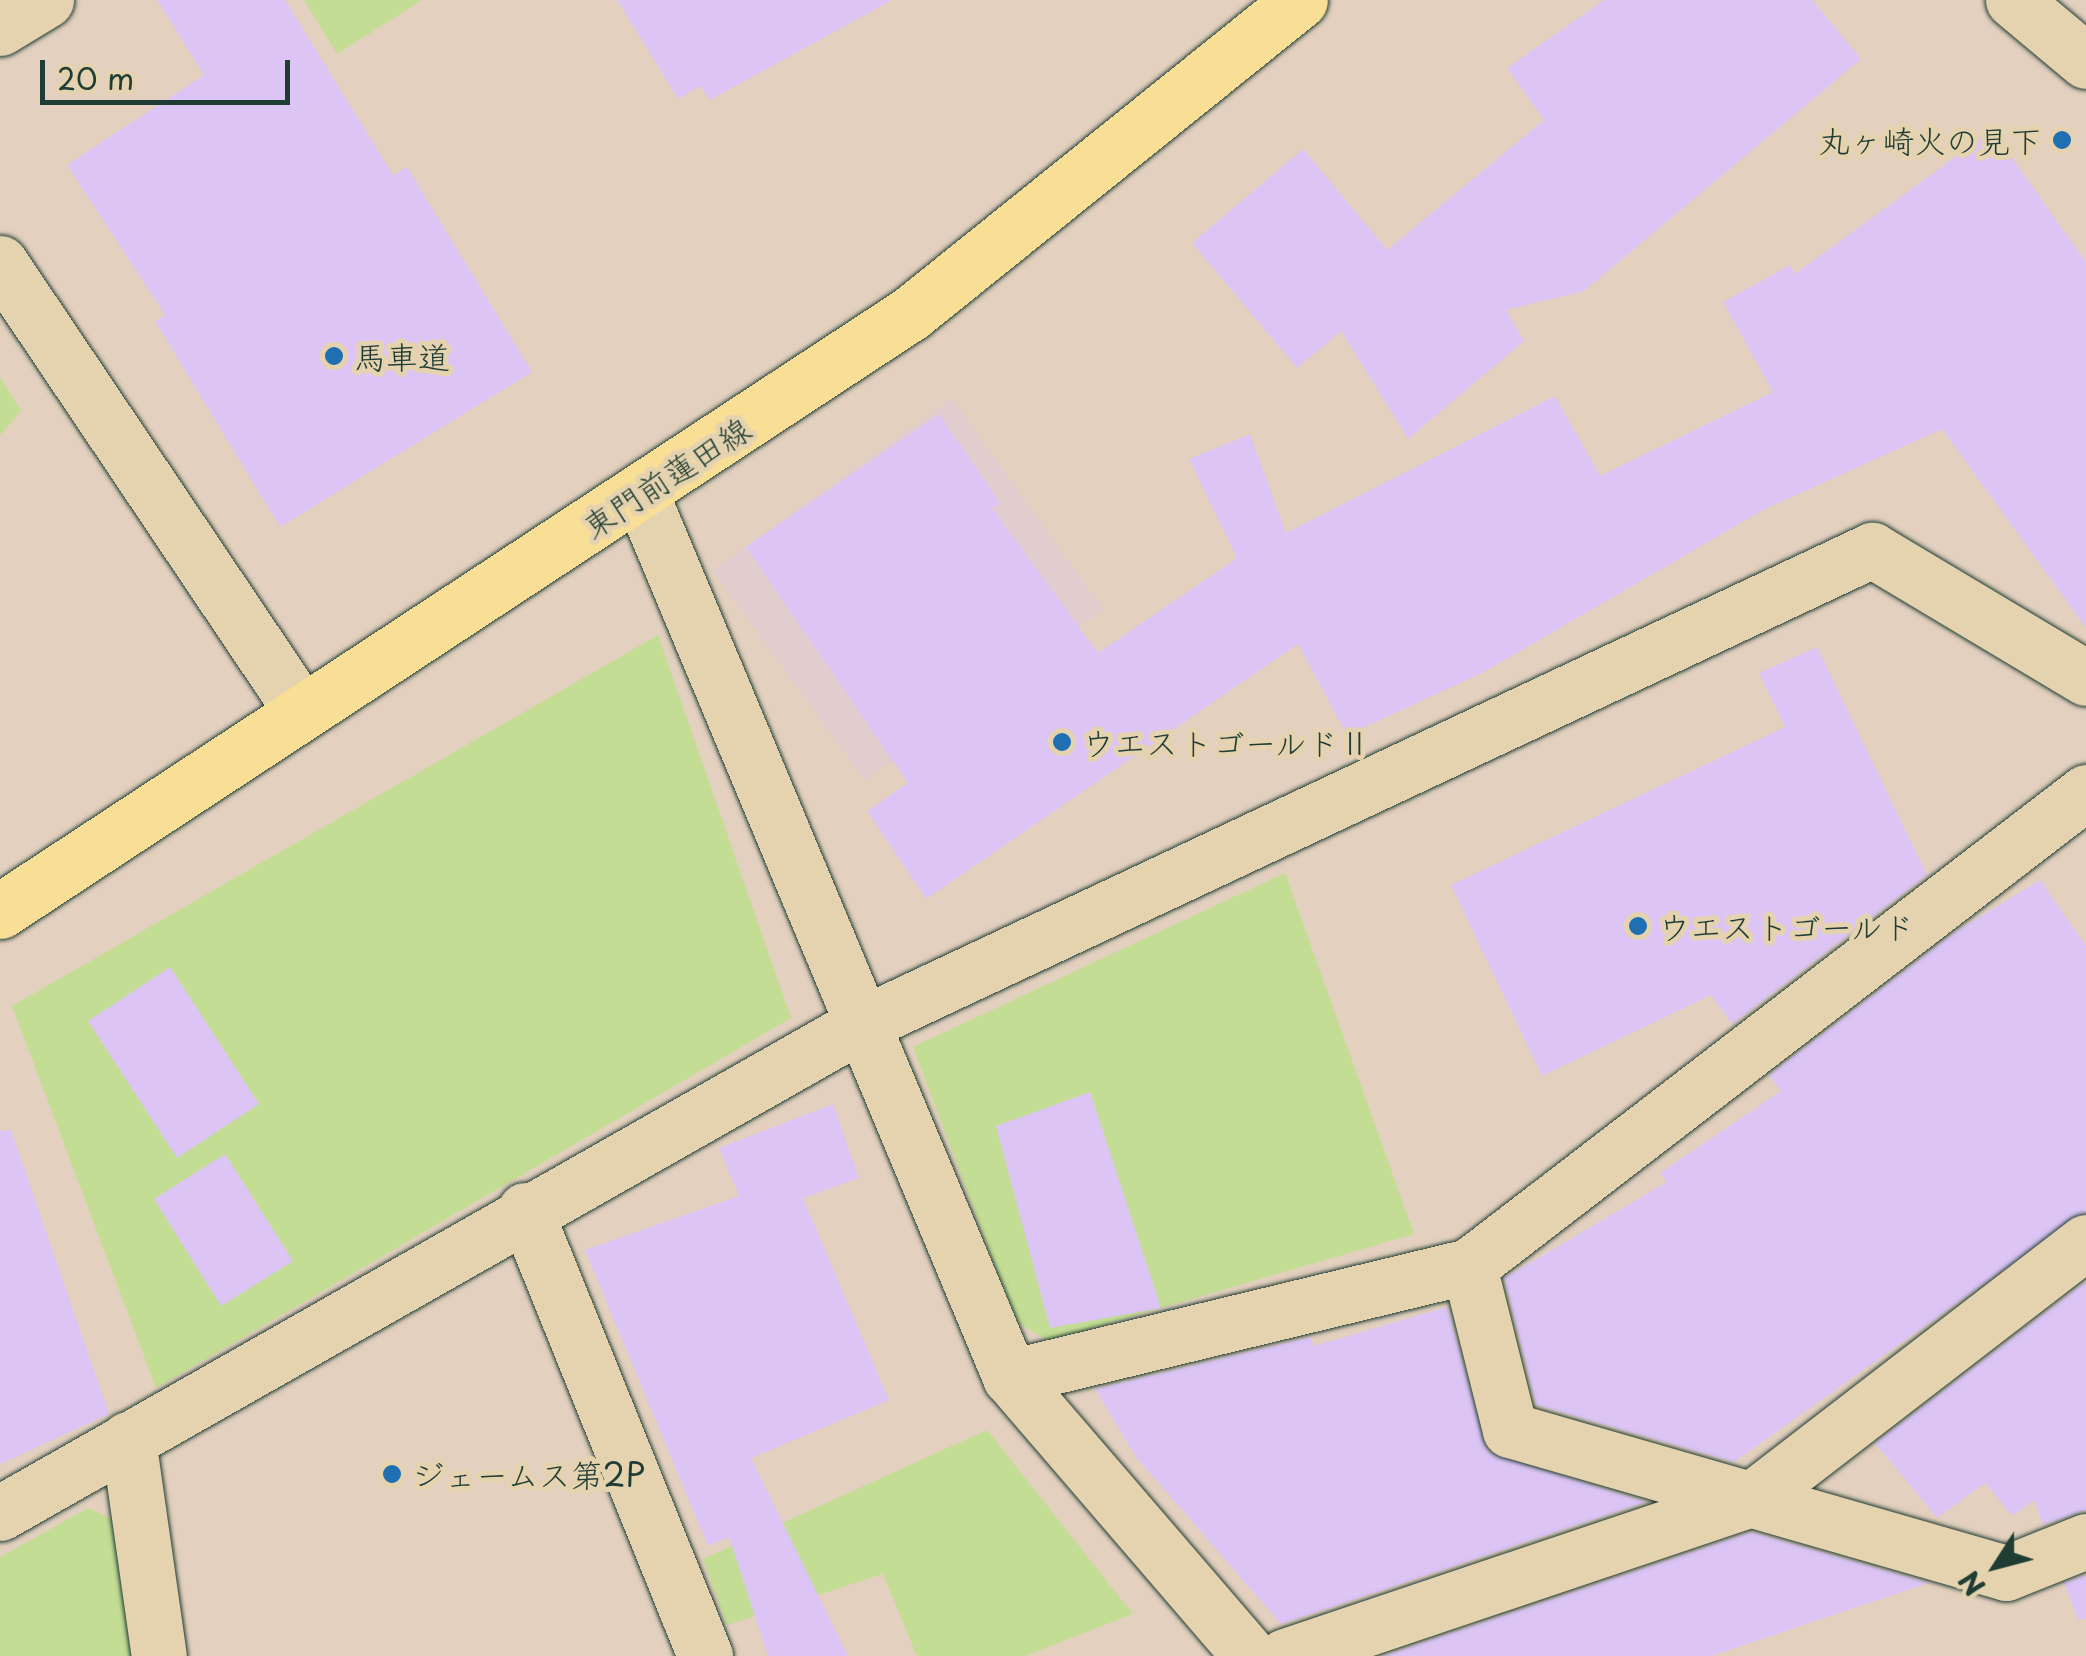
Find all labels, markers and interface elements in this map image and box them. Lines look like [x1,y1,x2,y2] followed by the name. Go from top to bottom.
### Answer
[45,40,295,102] scale bar
[57,55,134,100] text: 20 m
[1818,121,2042,159] place label: 丸ヶ崎火の見下
[2051,129,2073,151] marker: 丸ヶ崎火の見下
[354,337,450,375] place label: 馬車道
[323,345,345,367] marker: 馬車道
[575,409,757,545] street label: 東門前蓮田線
[1082,723,1370,761] place label: ウエストゴールドⅡ
[1051,731,1073,753] marker: ウエストゴールドⅡ
[1658,907,1914,945] place label: ウエストゴールド
[1627,915,1649,937] marker: ウエストゴールド
[412,1455,646,1493] place label: ジェームス第2P
[381,1463,403,1485] marker: ジェームス第2P
[1946,1516,2046,1616] north arrow
[1947,1562,1995,1606] text: N

